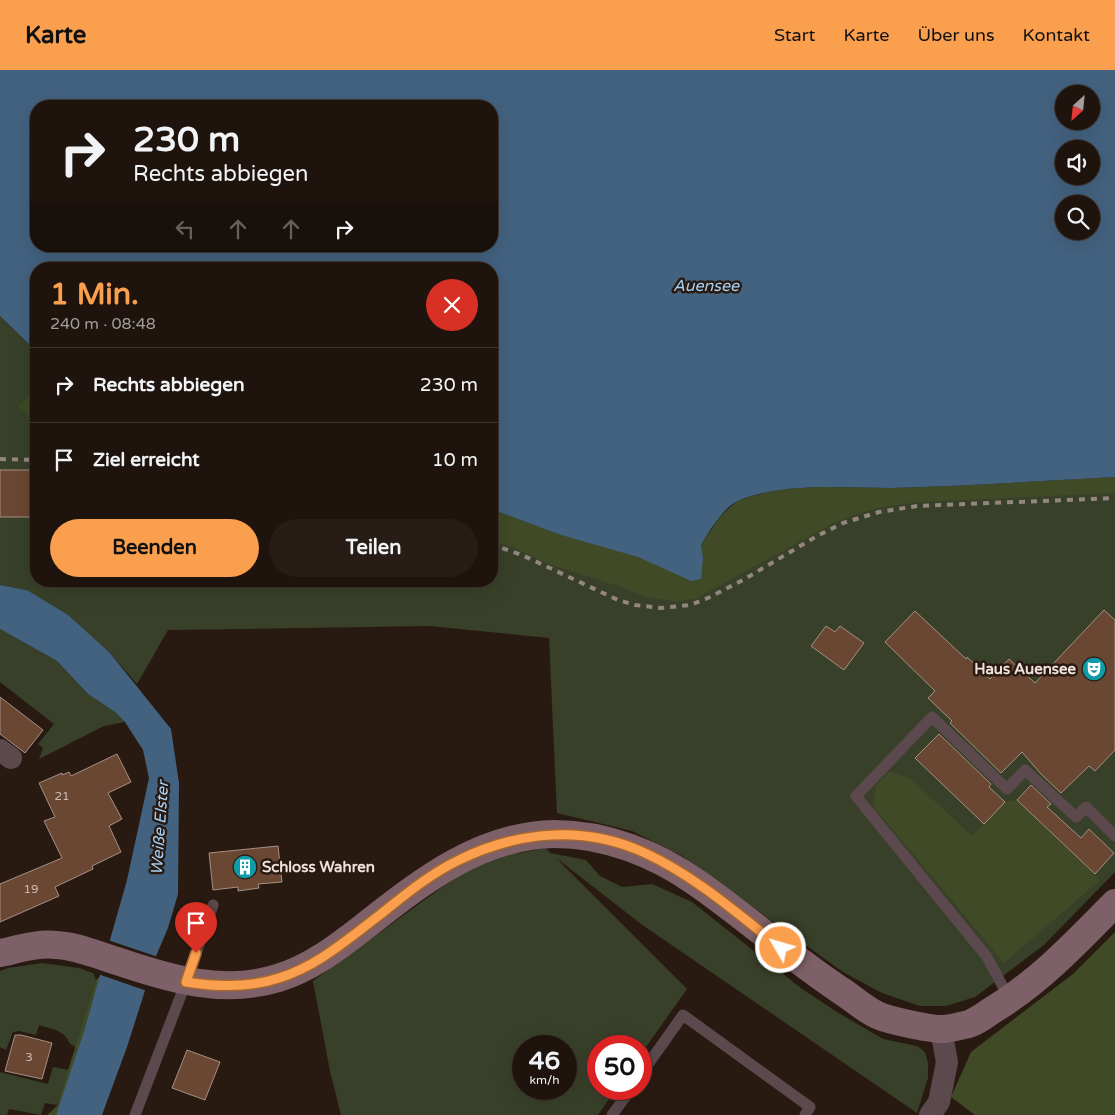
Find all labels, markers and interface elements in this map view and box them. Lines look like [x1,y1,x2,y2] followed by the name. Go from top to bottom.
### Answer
[25,21,86,50] text: Karte
[774,24,815,46] text: Start
[843,24,889,46] text: Karte
[917,24,995,46] text: Über uns
[1023,24,1090,46] text: Kontakt
[1055,85,1100,130] north arrow
[1055,85,1100,240] map controls
[133,119,240,161] text: 230 m
[50,120,115,185] icon: right
[1055,140,1100,185] button: sound
[133,161,308,187] text: Rechts abbiegen
[1055,195,1100,240] button: search
[171,215,199,243] icon: left
[224,215,252,243] icon: ahead
[277,215,305,243] icon: ahead
[330,215,358,243] icon: right
[50,276,139,313] text: 1 Min.
[673,276,740,296] water label: Auensee
[426,279,478,331] button: close
[50,314,156,334] text: 240 m · 08:48
[50,371,78,399] icon: right
[93,374,245,396] text: Rechts abbiegen
[420,374,478,396] text: 230 m
[50,446,78,474] icon: arrive
[93,449,200,471] text: Ziel erreicht
[432,449,478,471] text: 10 m
[50,519,259,577] button: Beenden
[269,519,478,577] button: Teilen
[1081,656,1107,682] theatre icon: Haus Auensee
[974,660,1077,678] place label: Haus Auensee
[147,778,173,876] water label: Weiße Elster
[54,789,70,803] house number: 21
[232,854,258,880] building icon: Schloss Wahren
[262,858,375,876] place label: Schloss Wahren
[23,882,39,896] house number: 19
[175,902,217,953] pin
[182,909,210,937] icon: arrive
[754,921,806,973] position arrow
[587,1035,652,1100] speed limit sign: 50
[529,1046,560,1076] text: 46
[25,1050,33,1064] house number: 3
[529,1073,560,1087] text: km/h

